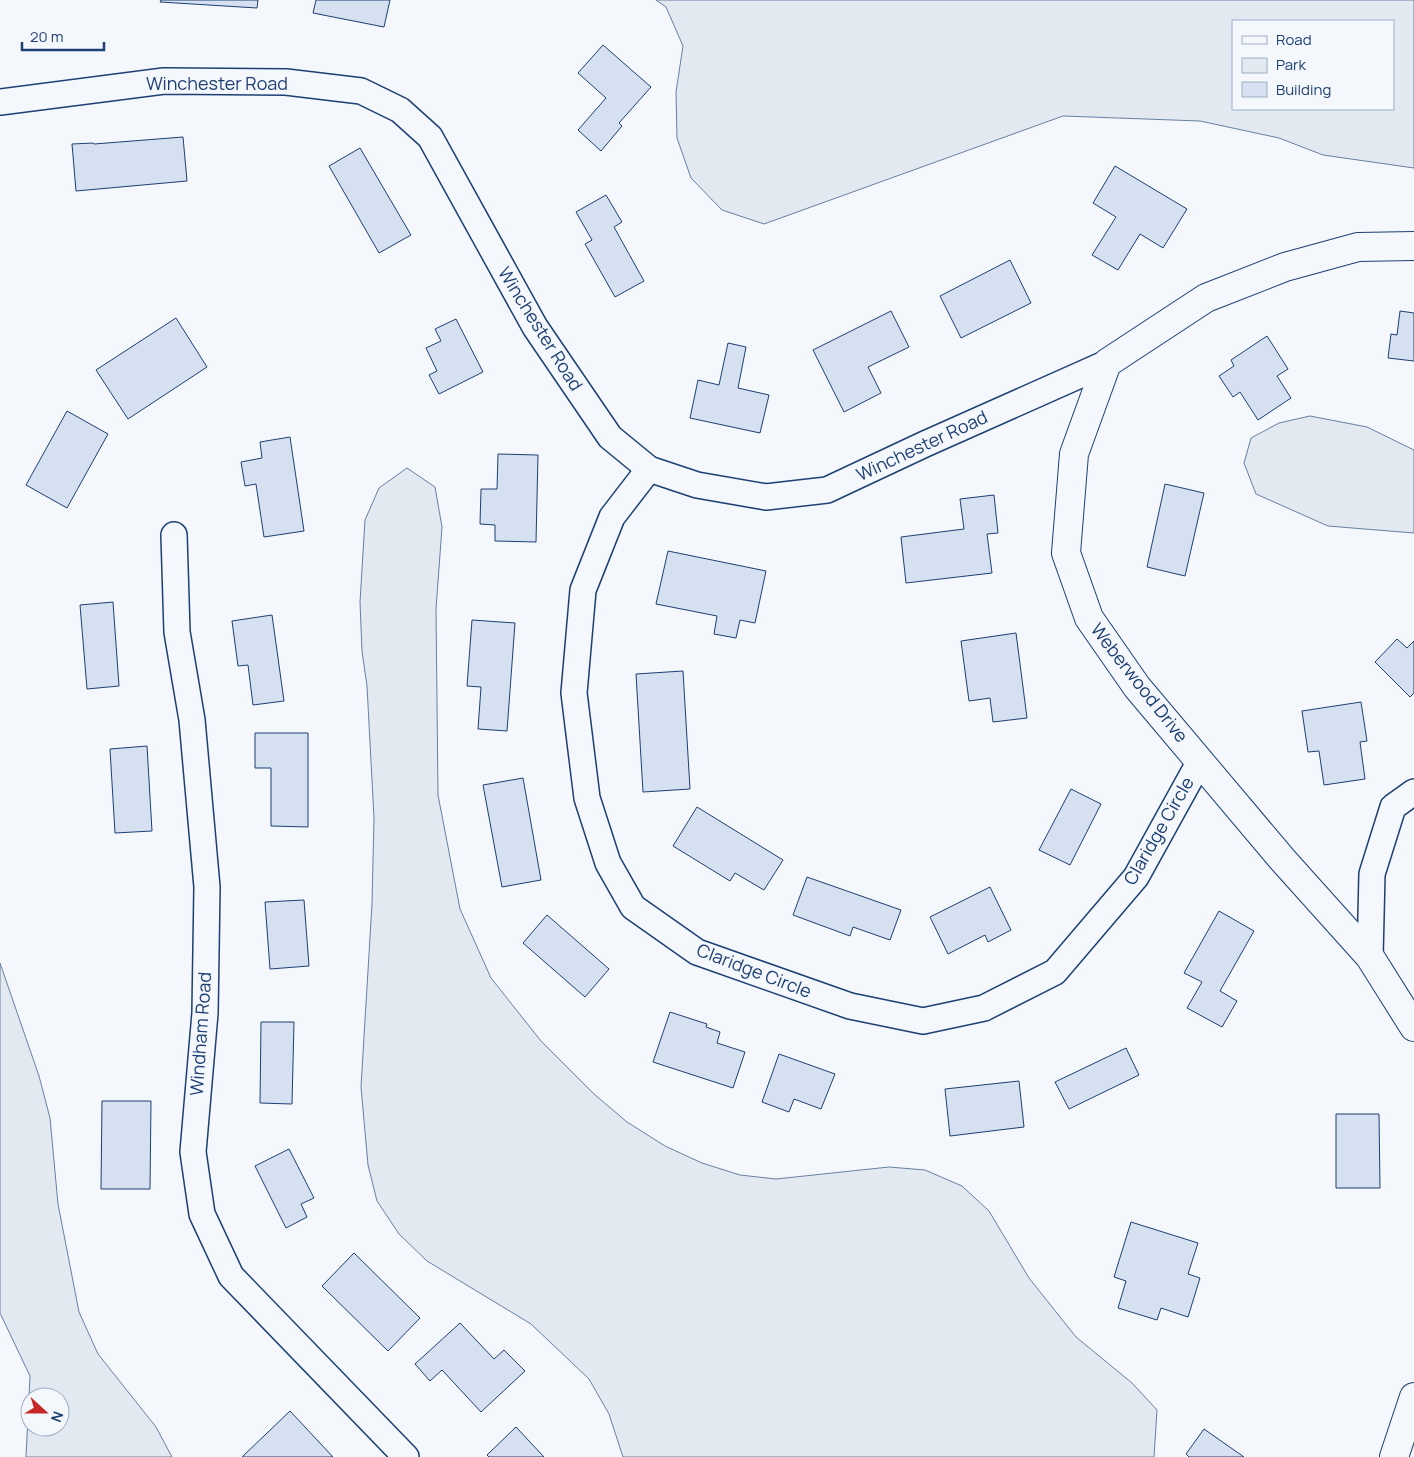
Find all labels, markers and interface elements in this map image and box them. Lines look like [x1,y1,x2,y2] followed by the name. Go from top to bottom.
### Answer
[22,20,105,52] scale bar
[1232,20,1394,110] legend
[30,26,63,47] text: 20 m
[1276,29,1312,50] text: Road
[1276,54,1306,75] text: Park
[146,71,288,95] street label: Winchester Road
[1276,79,1331,100] text: Building
[493,262,589,395] street label: Winchester Road
[852,404,991,486] street label: Winchester Road
[1086,618,1194,747] street label: Weberwood Drive
[1117,772,1199,889] street label: Claridge Circle
[694,937,815,1003] street label: Claridge Circle
[184,971,216,1097] street label: Windham Road
[20,1387,70,1437] north arrow
[47,1409,68,1425] text: N

